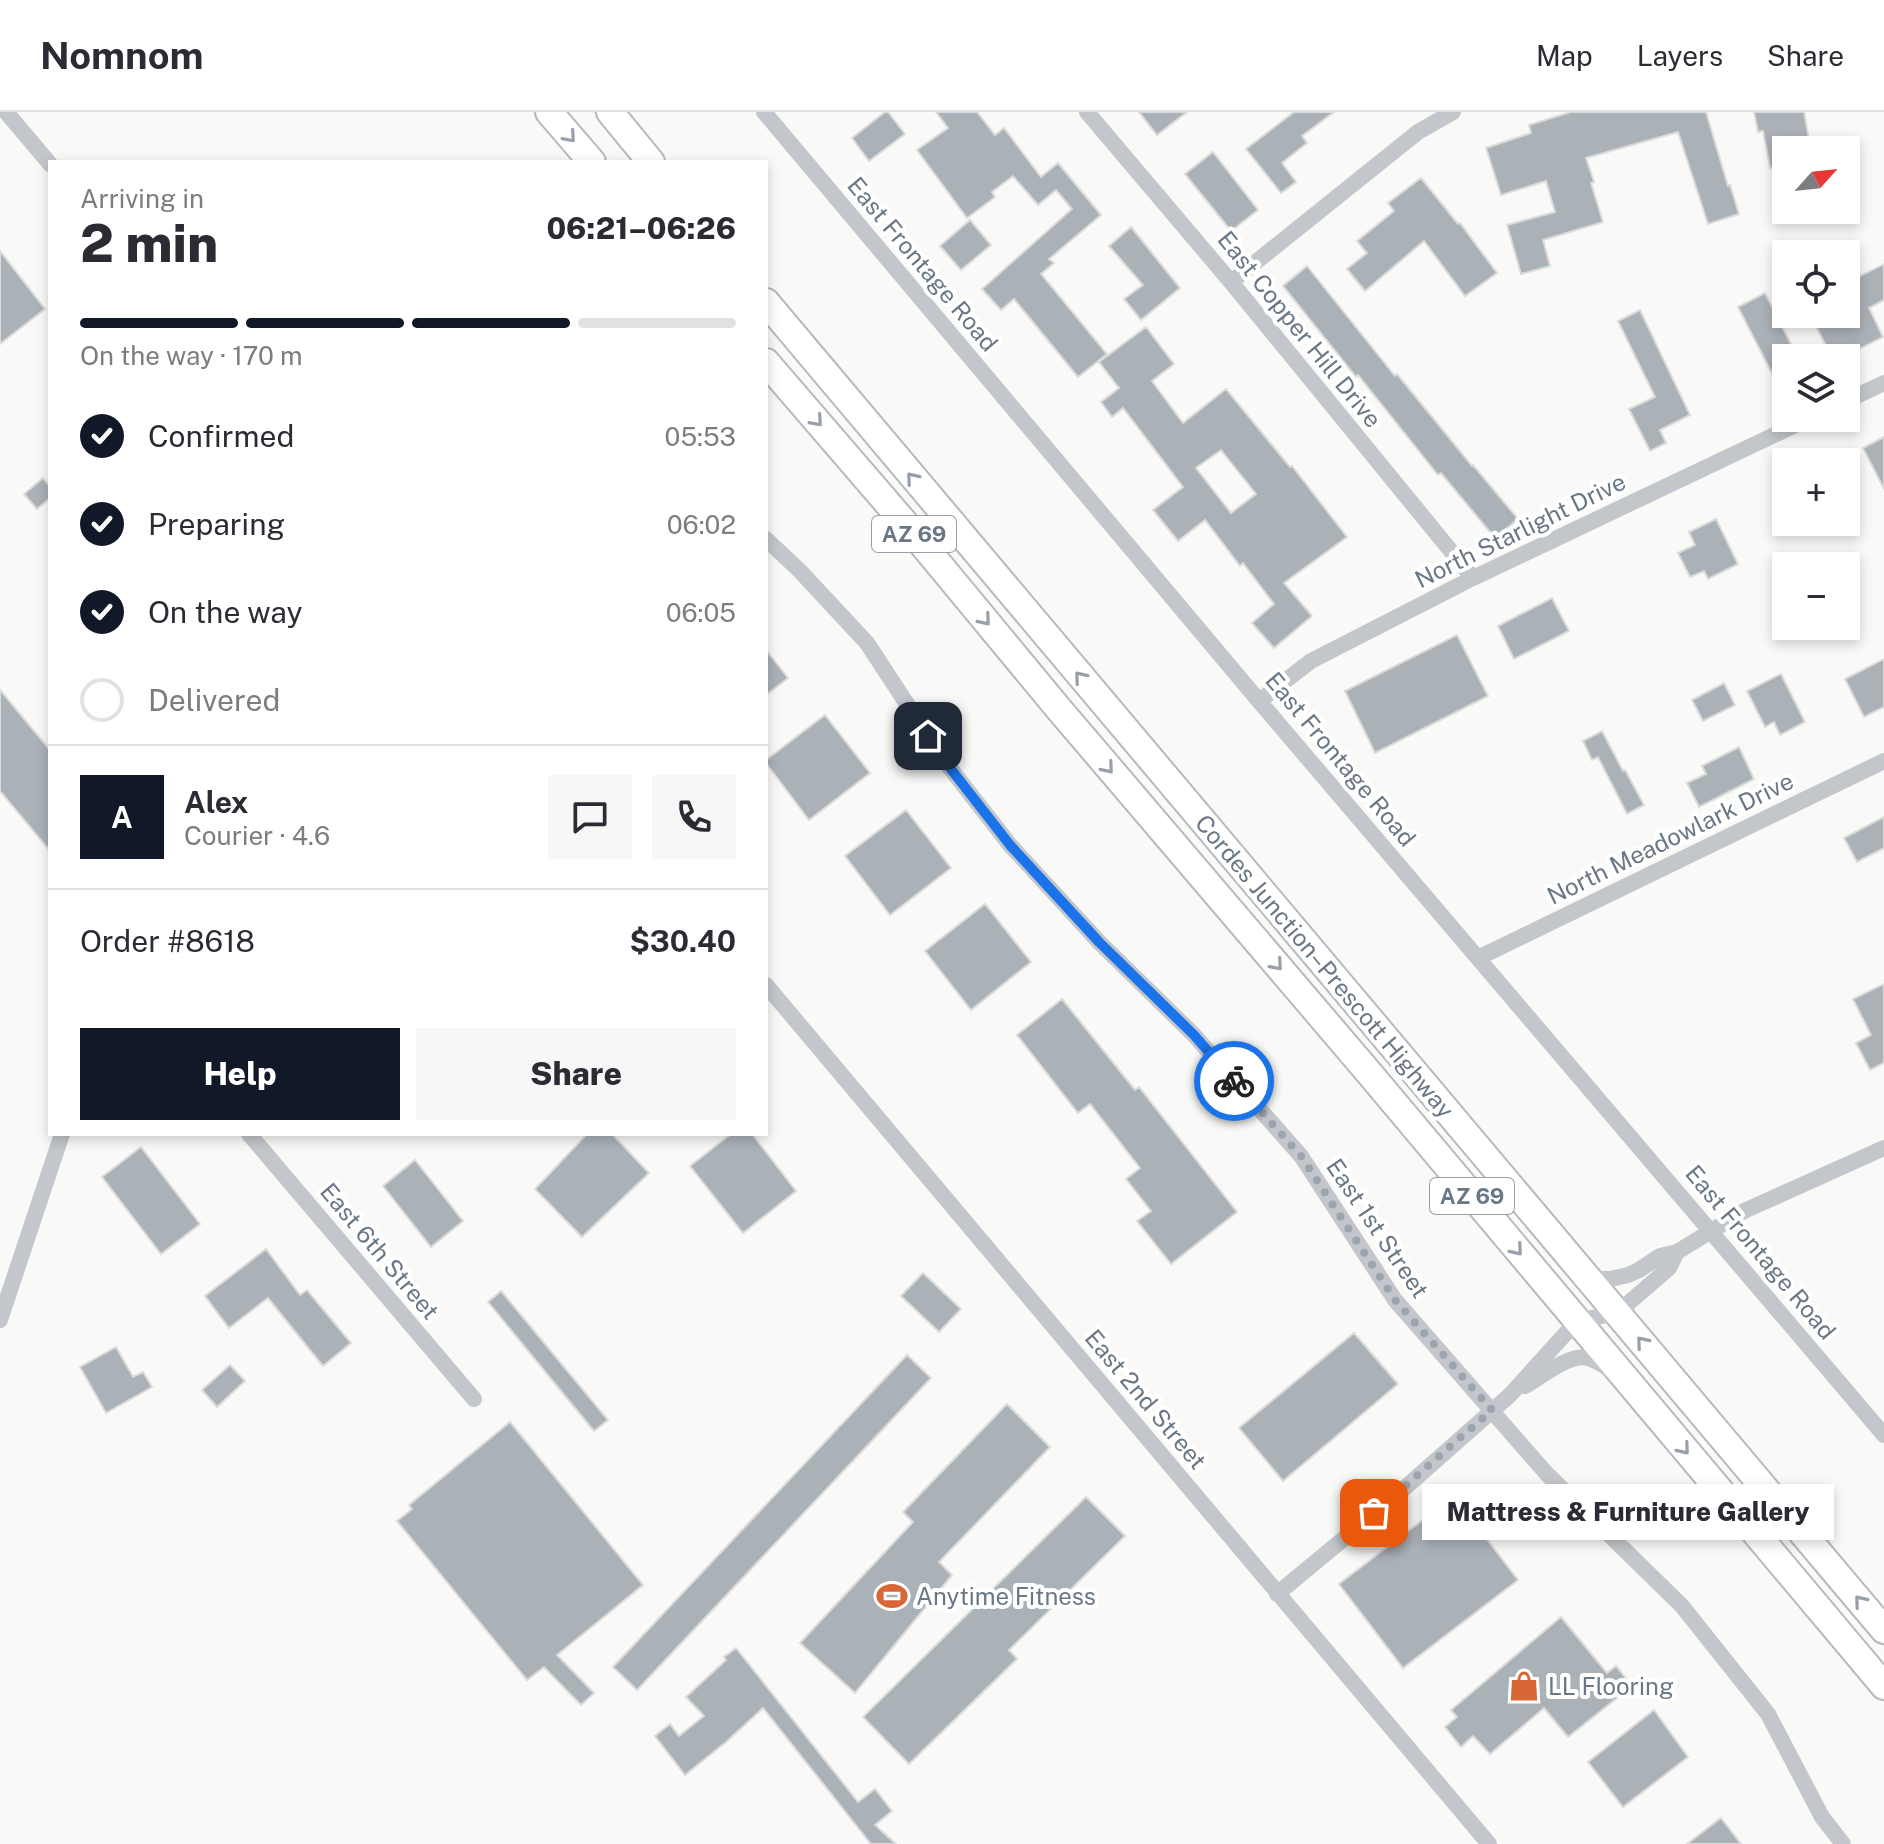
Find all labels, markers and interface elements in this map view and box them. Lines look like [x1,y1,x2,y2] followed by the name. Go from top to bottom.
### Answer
[40,33,204,78] text: Nomnom
[1536,39,1593,72] text: Map
[1637,39,1723,72] text: Layers
[1767,39,1844,72] text: Share
[561,128,575,142] one-way arrow
[1772,136,1860,224] north arrow
[1772,136,1860,640] map controls
[842,171,1004,357] street label: East Frontage Road
[80,183,204,214] text: Arriving in
[546,210,736,246] text: 06:21–06:26
[80,213,218,274] text: 2 min
[1212,225,1388,433] street label: East Copper Hill Drive
[1772,240,1860,328] button: locate
[80,340,303,371] text: On the way · 170 m
[1772,344,1860,432] button: layers
[807,412,822,426] one-way arrow
[80,414,124,458] icon: check
[148,418,294,454] text: Confirmed
[665,421,736,452] text: 05:53
[1772,448,1860,536] button: +
[1410,467,1630,593] street label: North Starlight Drive
[908,473,922,487] one-way arrow
[80,502,124,546] icon: check
[148,506,285,542] text: Preparing
[667,509,736,540] text: 06:02
[872,516,956,552] road number: AZ 69
[1772,552,1860,640] button: −
[80,590,124,634] icon: check
[148,594,302,630] text: On the way
[666,597,736,628] text: 06:05
[975,610,990,625] one-way arrow
[1260,666,1422,852] street label: East Frontage Road
[1075,672,1090,686] one-way arrow
[148,682,280,718] text: Delivered
[894,702,962,770] pin
[906,714,950,758] icon: home
[1099,758,1113,773] one-way arrow
[1542,766,1798,910] street label: North Meadowlark Drive
[548,775,632,859] button: chat
[652,775,736,859] button: phone
[184,784,248,820] text: Alex
[111,799,133,835] text: A
[1190,809,1460,1123] street label: Cordes Junction–Prescott Highway
[184,820,330,851] text: Courier · 4.6
[80,923,255,959] text: Order #8618
[629,923,736,959] text: $30.40
[1267,956,1282,971] one-way arrow
[80,1028,400,1120] button: Help
[416,1028,736,1120] button: Share
[1194,1041,1274,1121] courier
[1212,1059,1256,1103] icon: bike
[1321,1153,1435,1303] street label: East 1st Street
[1680,1159,1842,1345] street label: East Frontage Road
[315,1177,445,1325] street label: East 6th Street
[1430,1178,1514,1214] road number: AZ 69
[1507,1240,1522,1255] one-way arrow
[1080,1324,1212,1474] street label: East 2nd Street
[1637,1336,1652,1351] one-way arrow
[1675,1439,1689,1454] one-way arrow
[1340,1479,1408,1547] pin
[1422,1485,1834,1541] callout: Mattress & Furniture Gallery
[1352,1491,1396,1535] icon: bag
[1446,1496,1810,1527] text: Mattress & Furniture Gallery
[875,1579,909,1613] sports icon: Anytime Fitness
[916,1582,1096,1610] place label: Anytime Fitness
[1855,1596,1870,1611] one-way arrow
[1507,1669,1541,1703] shop icon: LL Flooring
[1548,1672,1674,1700] place label: LL Flooring

